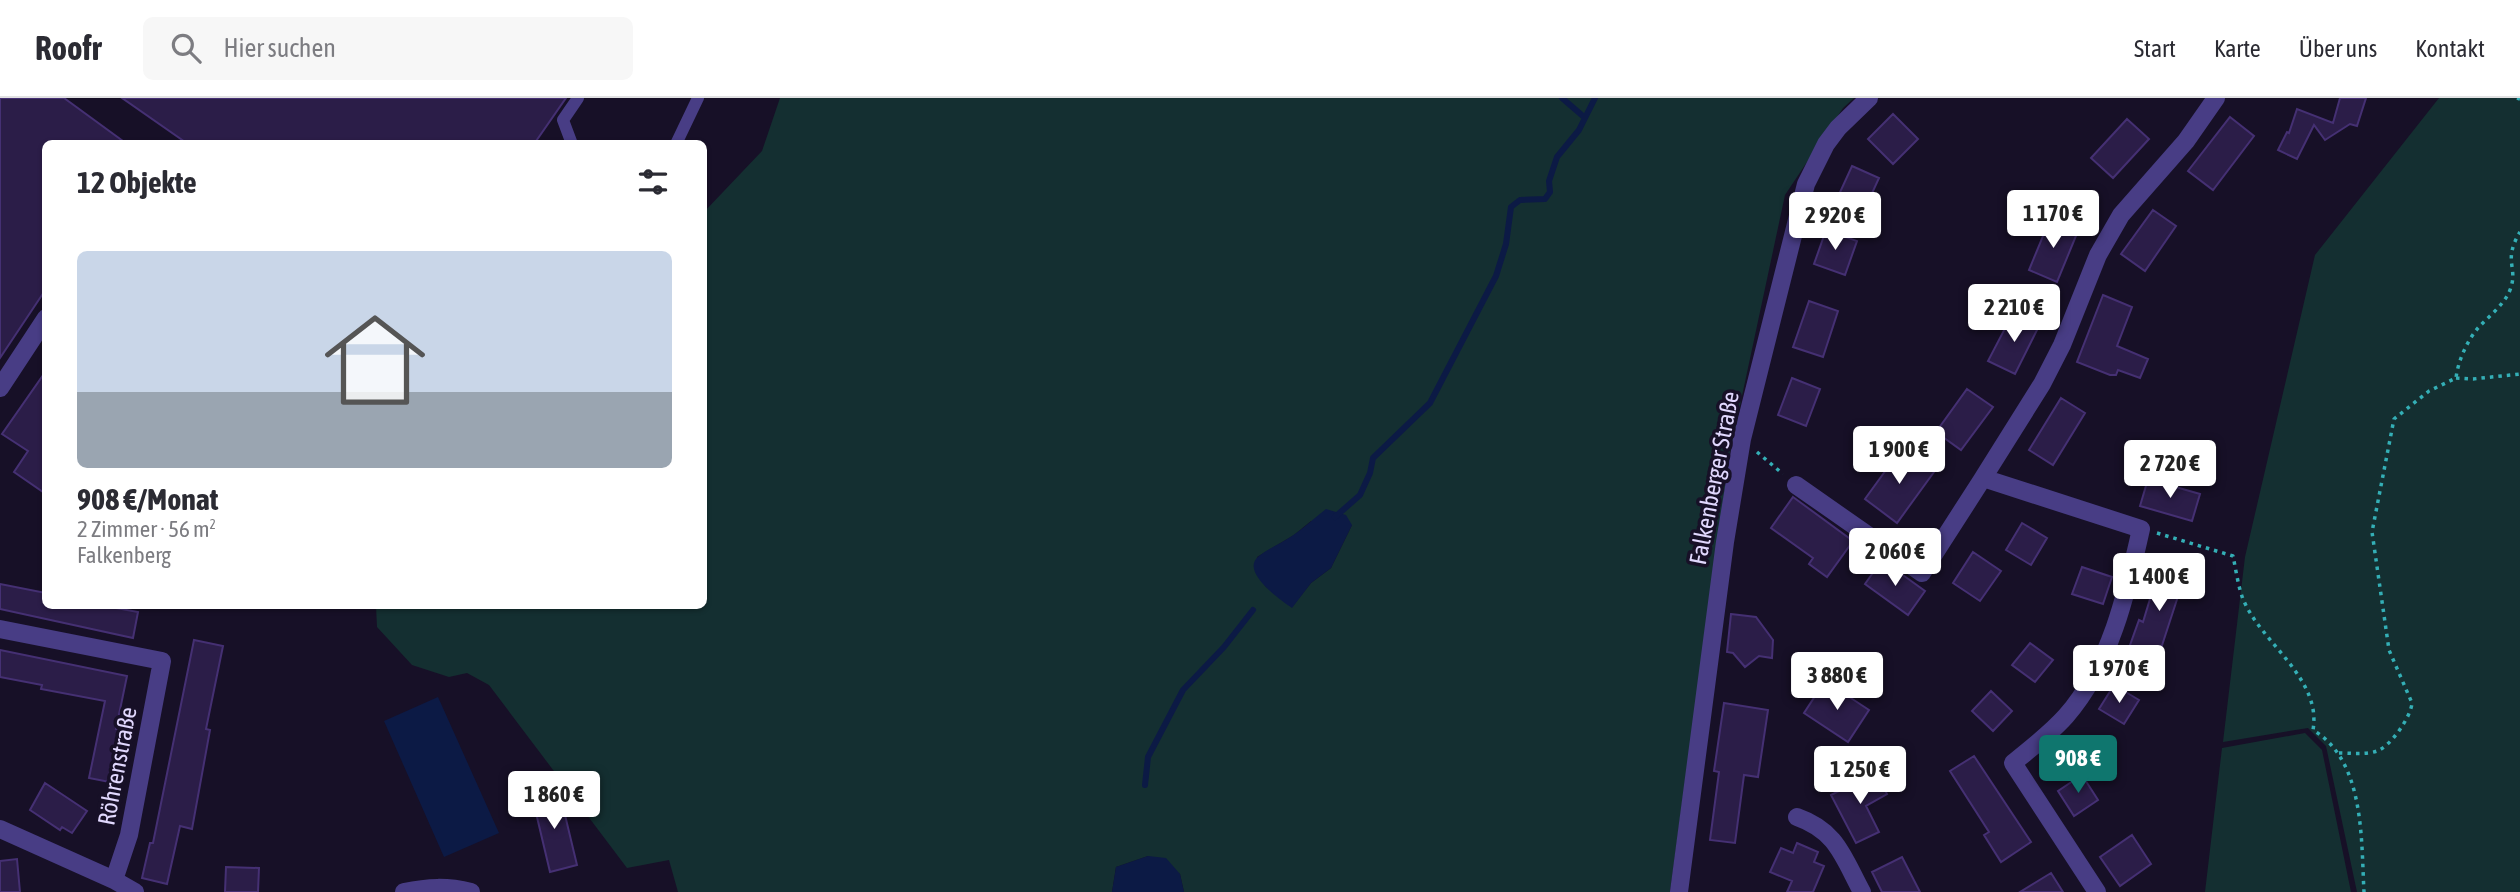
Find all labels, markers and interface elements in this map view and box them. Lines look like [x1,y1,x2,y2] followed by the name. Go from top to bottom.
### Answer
[143,17,633,80] search box
[35,29,101,67] text: Roofr
[167,29,205,67] icon: search
[223,33,336,63] text: Hier suchen
[2134,35,2176,62] text: Start
[2214,35,2261,62] text: Karte
[2299,35,2377,62] text: Über uns
[2415,35,2485,62] text: Kontakt
[634,163,672,201] icon: filters
[77,165,197,199] text: 12 Objekte
[1988,190,2118,250] pin: 1 170 €
[1770,192,1900,252] pin: 2 920 €
[2023,200,2083,226] text: 1 170 €
[1805,202,1865,228] text: 2 920 €
[1949,285,2079,344] pin: 2 210 €
[1984,294,2044,320] text: 2 210 €
[312,297,438,423] icon: home
[1684,389,1744,567] street label: Falkenberger Straße
[1834,426,1964,486] pin: 1 900 €
[1869,436,1929,462] text: 1 900 €
[2105,440,2235,500] pin: 2 720 €
[2140,450,2200,476] text: 2 720 €
[77,482,218,516] text: 908 €/Monat
[77,516,216,542] text: 2 Zimmer · 56 m²
[1830,528,1960,588] pin: 2 060 €
[1865,538,1925,564] text: 2 060 €
[77,542,171,568] text: Falkenberg
[2094,554,2224,613] pin: 1 400 €
[2129,563,2189,589] text: 1 400 €
[2054,646,2184,705] pin: 1 970 €
[1772,652,1902,712] pin: 3 880 €
[2089,655,2149,681] text: 1 970 €
[1807,662,1867,688] text: 3 880 €
[92,705,142,827] street label: Röhrenstraße
[2029,736,2127,795] pin: 908 €
[2055,745,2101,771] text: 908 €
[1795,746,1925,806] pin: 1 250 €
[1830,756,1890,782] text: 1 250 €
[489,772,619,831] pin: 1 860 €
[524,781,584,807] text: 1 860 €

